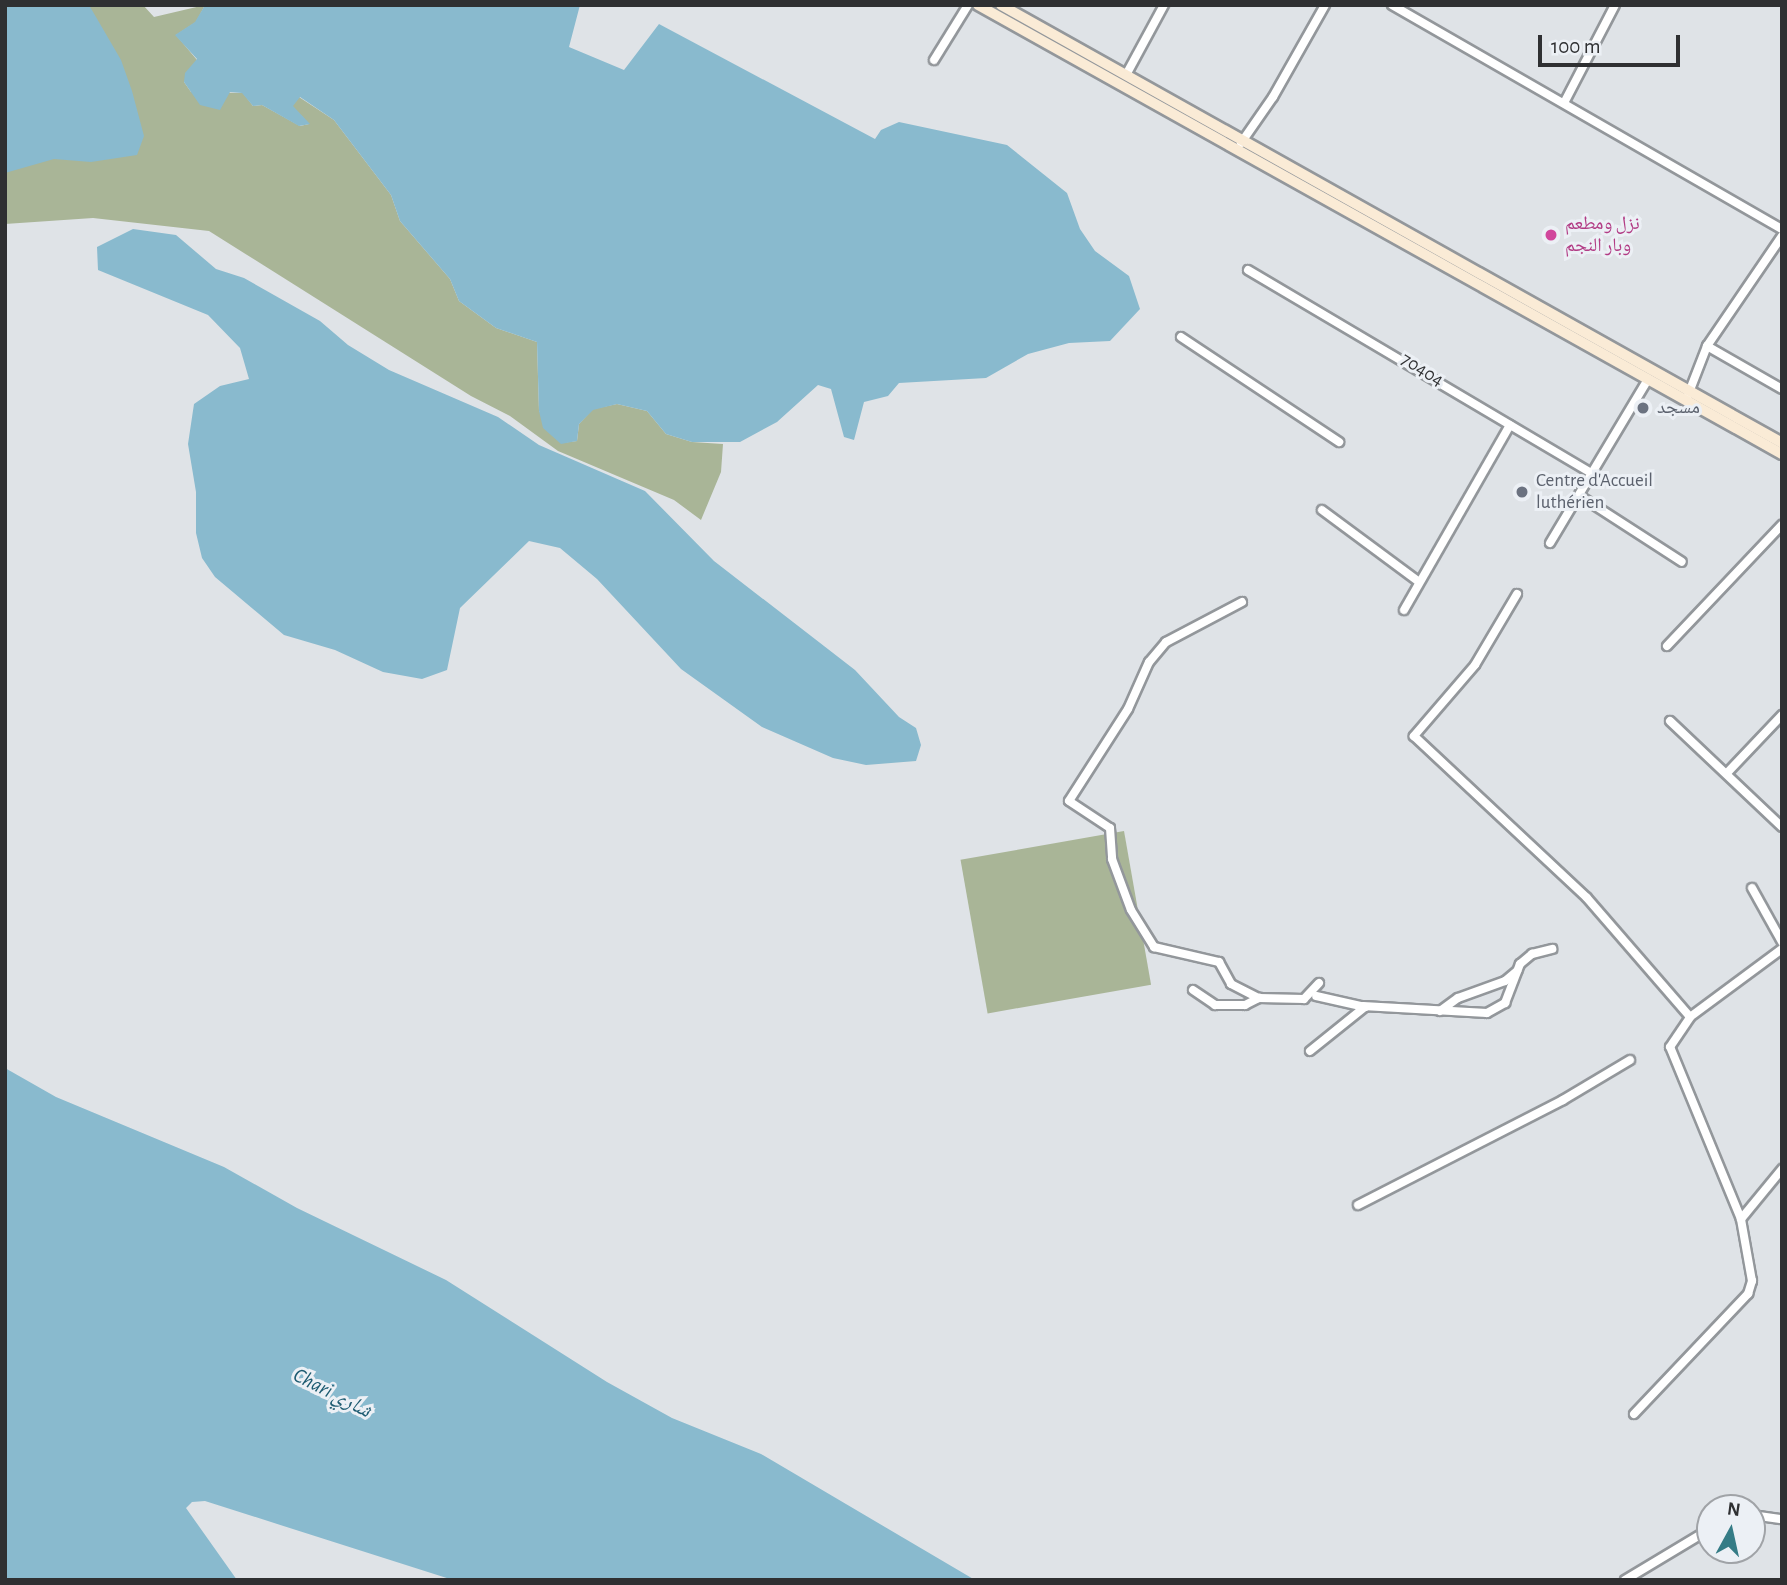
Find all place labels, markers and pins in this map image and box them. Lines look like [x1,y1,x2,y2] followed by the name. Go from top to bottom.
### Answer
[1565,213,1640,257] place label: نزل ومطعم وبار النجم
[1543,227,1559,243] marker: نزل ومطعم وبار النجم
[1657,397,1700,419] place label: مسجد
[1635,400,1651,416] marker: مسجد
[1536,470,1653,514] place label: Centre d'Accueil luthérien
[1514,484,1530,500] marker: Centre d'Accueil luthérien

